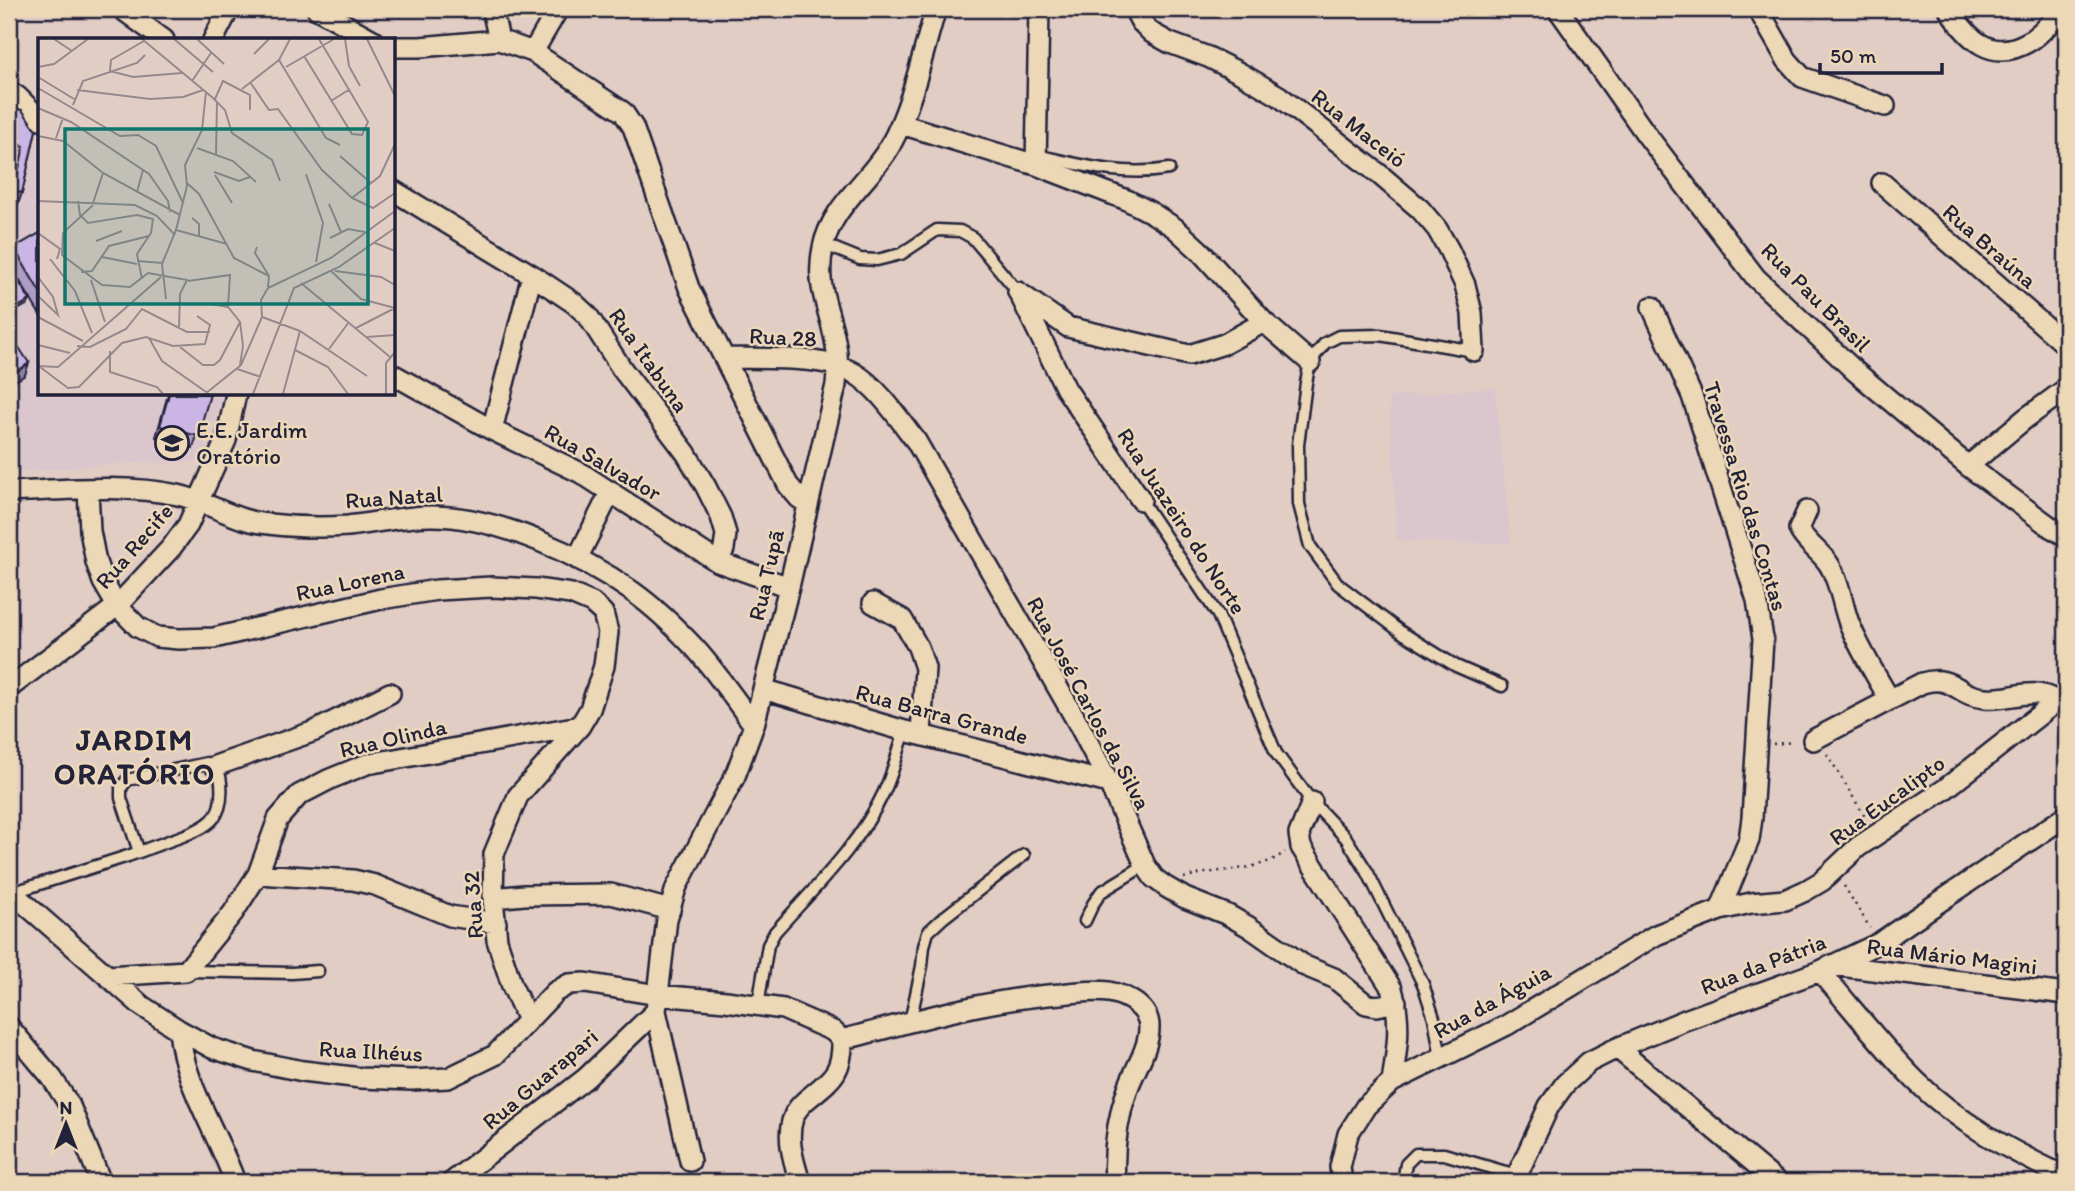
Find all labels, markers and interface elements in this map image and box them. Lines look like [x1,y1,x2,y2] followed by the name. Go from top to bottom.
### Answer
[1820,32,1942,76] scale bar
[38,38,396,396] inset map
[1830,43,1877,68] text: 50 m
[1306,82,1412,174] street label: Rua Maceió
[1937,197,2043,295] street label: Rua Braúna
[1755,236,1877,358] street label: Rua Pau Brasil
[603,302,695,418] street label: Rua Itabuna
[748,321,818,353] street label: Rua 28
[1698,378,1794,614] street label: Travessa Rio das Contas
[196,416,307,470] place label: E.E. Jardim Oratório
[540,417,666,507] street label: Rua Salvador
[1111,422,1253,620] street label: Rua Juazeiro do Norte
[153,424,191,462] school or university icon: E.E. Jardim Oratório
[344,480,444,514] street label: Rua Natal
[89,497,179,595] street label: Rua Recife
[742,527,790,623] street label: Rua Tupã
[293,557,407,607] street label: Rua Lorena
[1021,592,1157,814] street label: Rua José Carlos da Silva
[853,678,1031,750] street label: Rua Barra Grande
[337,712,449,764] street label: Rua Olinda
[54,721,216,792] district label: JARDIM ORATÓRIO
[1824,749,1950,851] street label: Rua Eucalipto
[457,870,489,940] street label: Rua 32
[1696,927,1830,1001] street label: Rua da Pátria
[1865,932,2039,980] street label: Rua Mário Magini
[1428,957,1556,1045] street label: Rua da Águia
[476,1022,604,1136] street label: Rua Guarapari
[318,1034,424,1068] street label: Rua Ilhéus
[32,1090,102,1160] north arrow
[60,1096,72,1119] text: N

